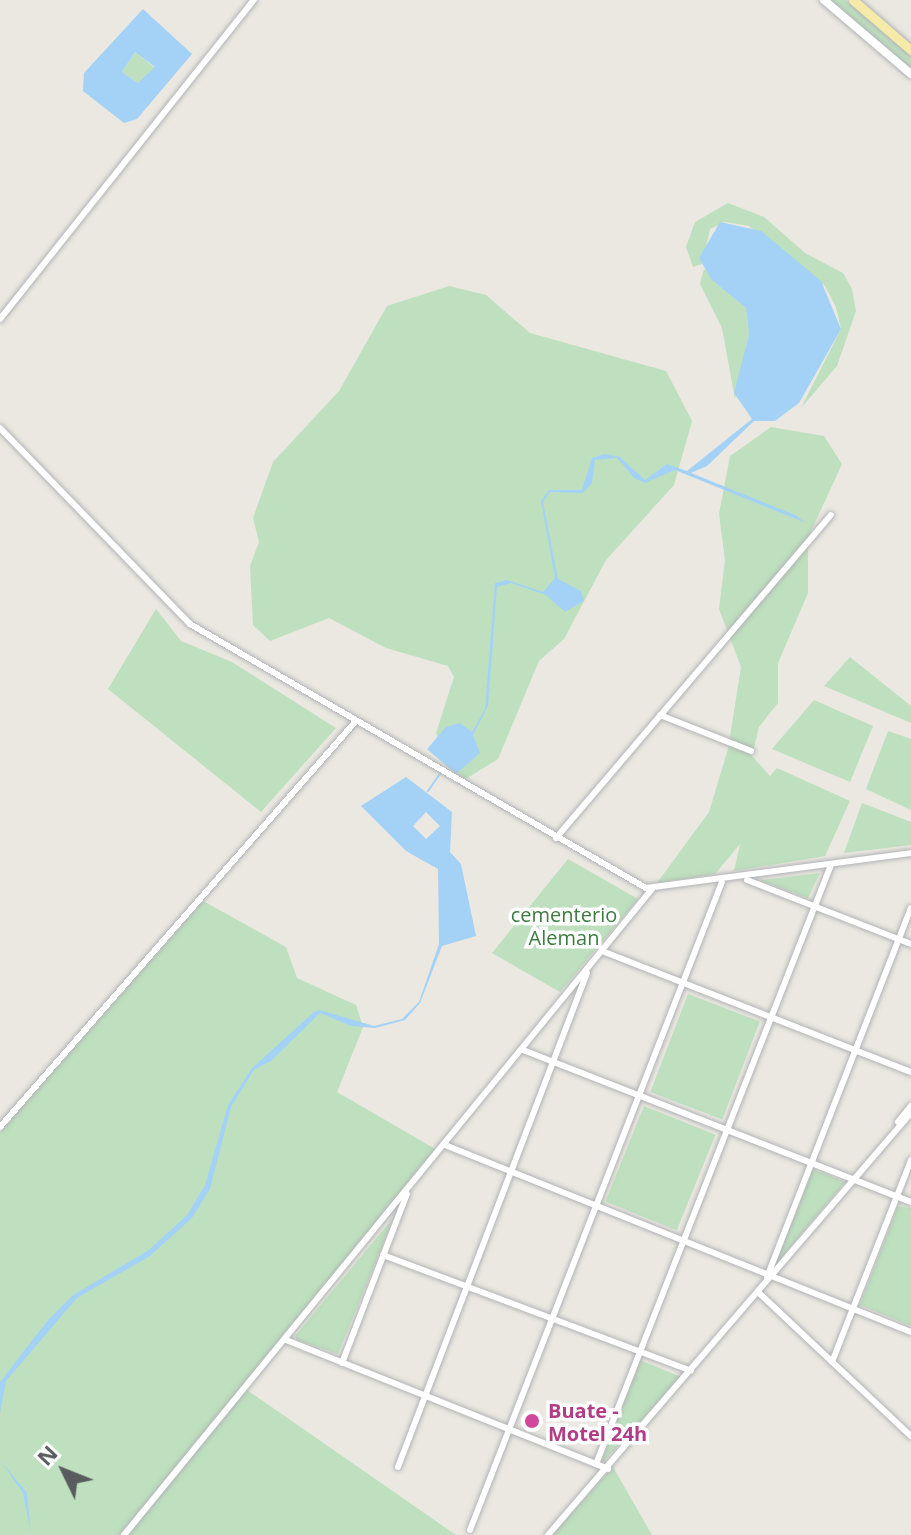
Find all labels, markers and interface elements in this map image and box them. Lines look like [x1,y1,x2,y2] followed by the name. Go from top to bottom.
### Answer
[511,903,617,950] park label: cementerio Aleman
[548,1398,647,1445] place label: Buate - Motel 24h
[523,1412,541,1430] marker: Buate - Motel 24h
[24,1431,104,1511] north arrow
[29,1438,64,1471] text: N

